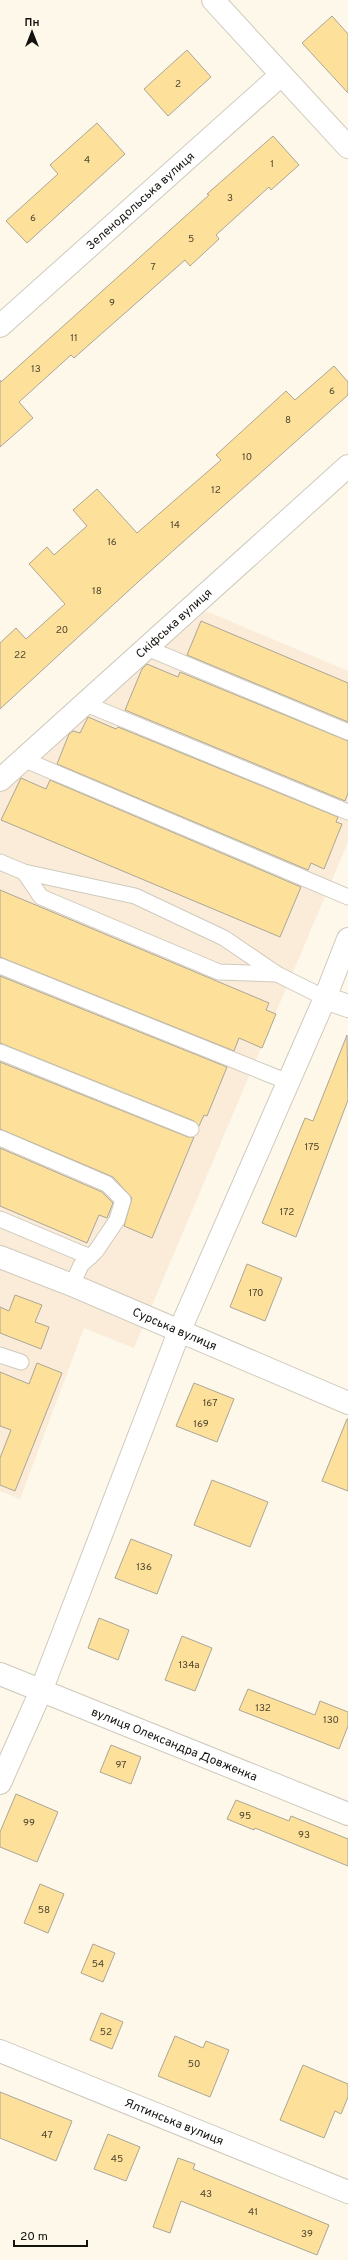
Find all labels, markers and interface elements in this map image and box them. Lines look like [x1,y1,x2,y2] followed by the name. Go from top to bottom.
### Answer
[12,12,52,52] north arrow
[25,16,39,30] text: Пн
[175,78,181,91] house number: 2
[83,149,198,254] street label: Зеленодольська вулиця
[84,154,90,167] house number: 4
[270,158,274,171] house number: 1
[227,192,233,205] house number: 3
[30,212,36,225] house number: 6
[188,233,194,246] house number: 5
[150,261,156,274] house number: 7
[109,297,115,310] house number: 9
[70,332,78,345] house number: 11
[31,363,41,376] house number: 13
[329,385,335,398] house number: 6
[285,414,291,427] house number: 8
[242,451,252,464] house number: 10
[211,484,221,497] house number: 12
[170,519,180,532] house number: 14
[107,536,117,549] house number: 16
[92,585,102,598] house number: 18
[133,585,216,663] street label: Скіфська вулиця
[56,624,68,637] house number: 20
[14,649,26,662] house number: 22
[304,1141,320,1154] house number: 175
[280,1206,294,1219] house number: 172
[248,1287,264,1300] house number: 170
[130,1305,219,1355] street label: Сурська вулиця
[203,1397,217,1410] house number: 167
[193,1418,209,1431] house number: 169
[136,1561,152,1574] house number: 136
[178,1659,200,1672] house number: 134а
[255,1702,271,1715] house number: 132
[89,1704,260,1786] street label: вулиця Олександра Довженка
[323,1714,339,1727] house number: 130
[116,1759,126,1772] house number: 97
[239,1810,251,1823] house number: 95
[23,1817,35,1830] house number: 99
[298,1829,310,1842] house number: 93
[38,1904,50,1917] house number: 58
[92,1958,104,1971] house number: 54
[100,2026,112,2039] house number: 52
[188,2058,200,2071] house number: 50
[122,2095,226,2150] street label: Ялтинська вулиця
[41,2129,53,2142] house number: 47
[111,2153,123,2166] house number: 45
[200,2188,212,2201] house number: 43
[248,2206,258,2219] house number: 41
[14,2222,87,2248] scale bar
[301,2228,313,2241] house number: 39
[20,2229,48,2245] text: 20 m

